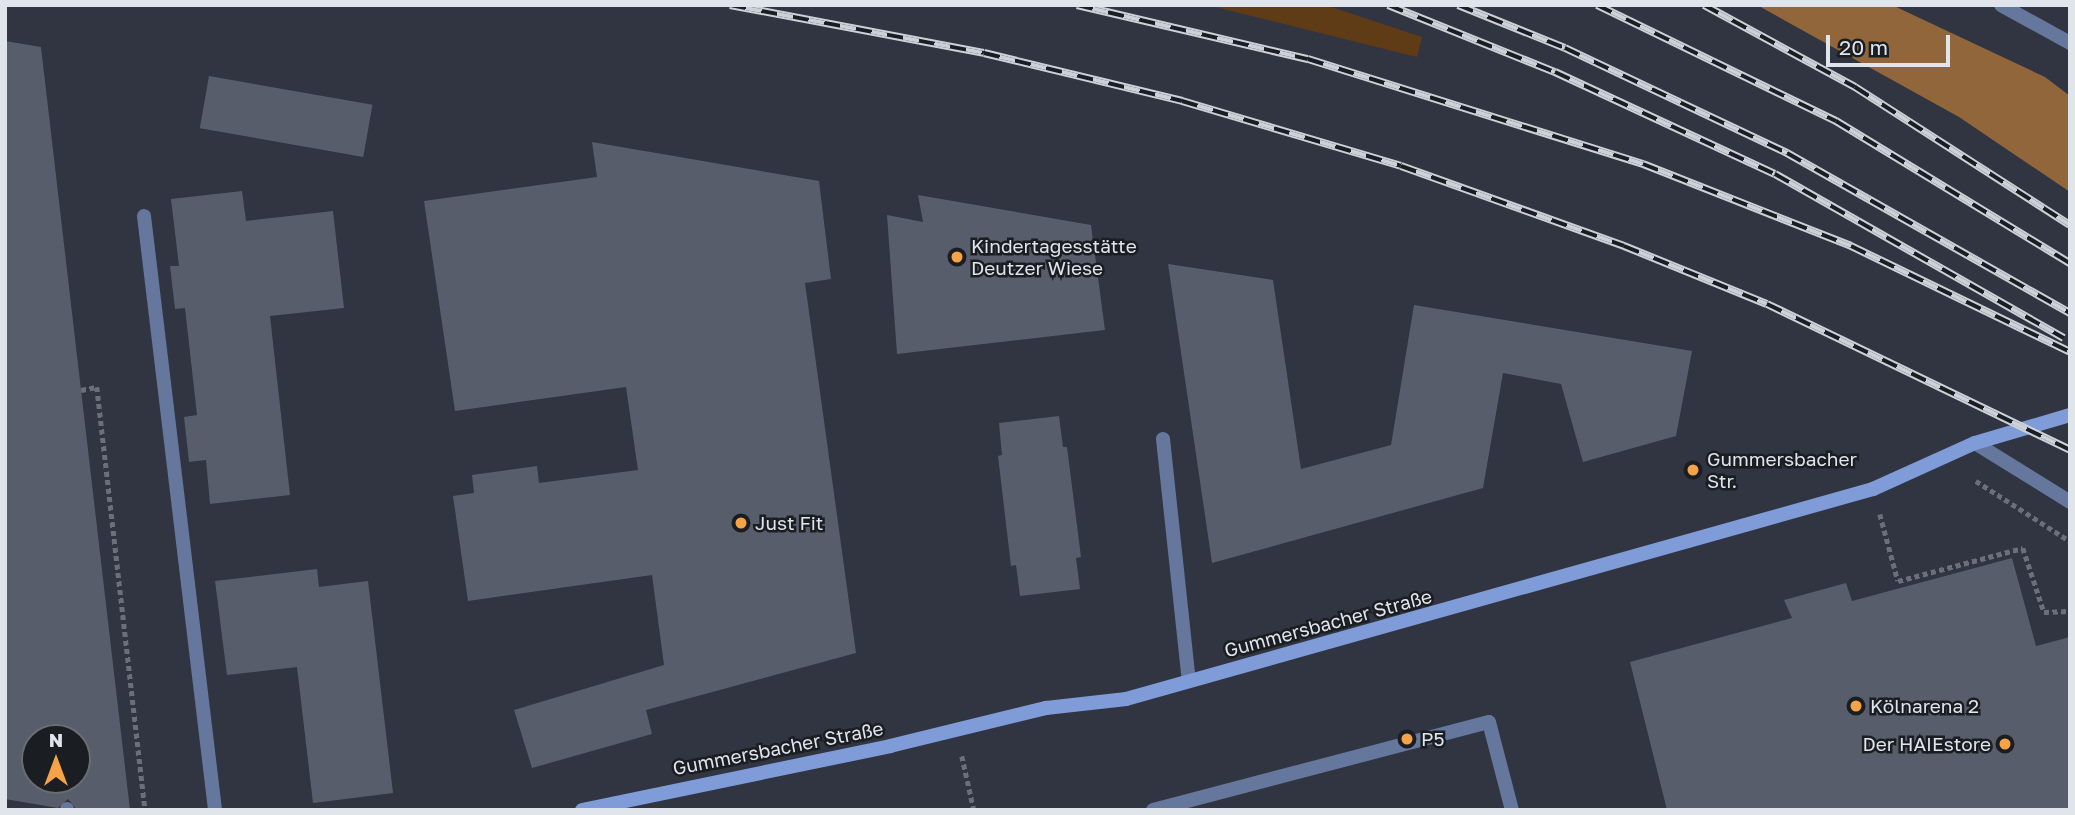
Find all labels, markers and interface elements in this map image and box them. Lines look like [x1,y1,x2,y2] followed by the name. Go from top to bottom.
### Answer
[1830,21,1954,65] scale bar
[1839,34,1888,60] text: 20 m
[971,235,1137,279] place label: Kindertagesstätte Deutzer Wiese
[949,249,965,265] marker: Kindertagesstätte Deutzer Wiese
[1707,448,1857,492] place label: Gummersbacher Str.
[1685,462,1701,478] marker: Gummersbacher Str.
[755,512,823,534] place label: Just Fit
[733,515,749,531] marker: Just Fit
[1222,584,1434,662] street label: Gummersbacher Straße
[1870,695,1979,717] place label: Kölnarena 2
[1848,698,1864,714] marker: Kölnarena 2
[671,716,885,780] street label: Gummersbacher Straße
[21,724,91,794] north arrow
[49,728,63,751] text: N
[1421,728,1444,750] place label: P5
[1399,731,1415,747] marker: P5
[1862,733,1991,755] place label: Der HAIEstore
[1997,736,2013,752] marker: Der HAIEstore

